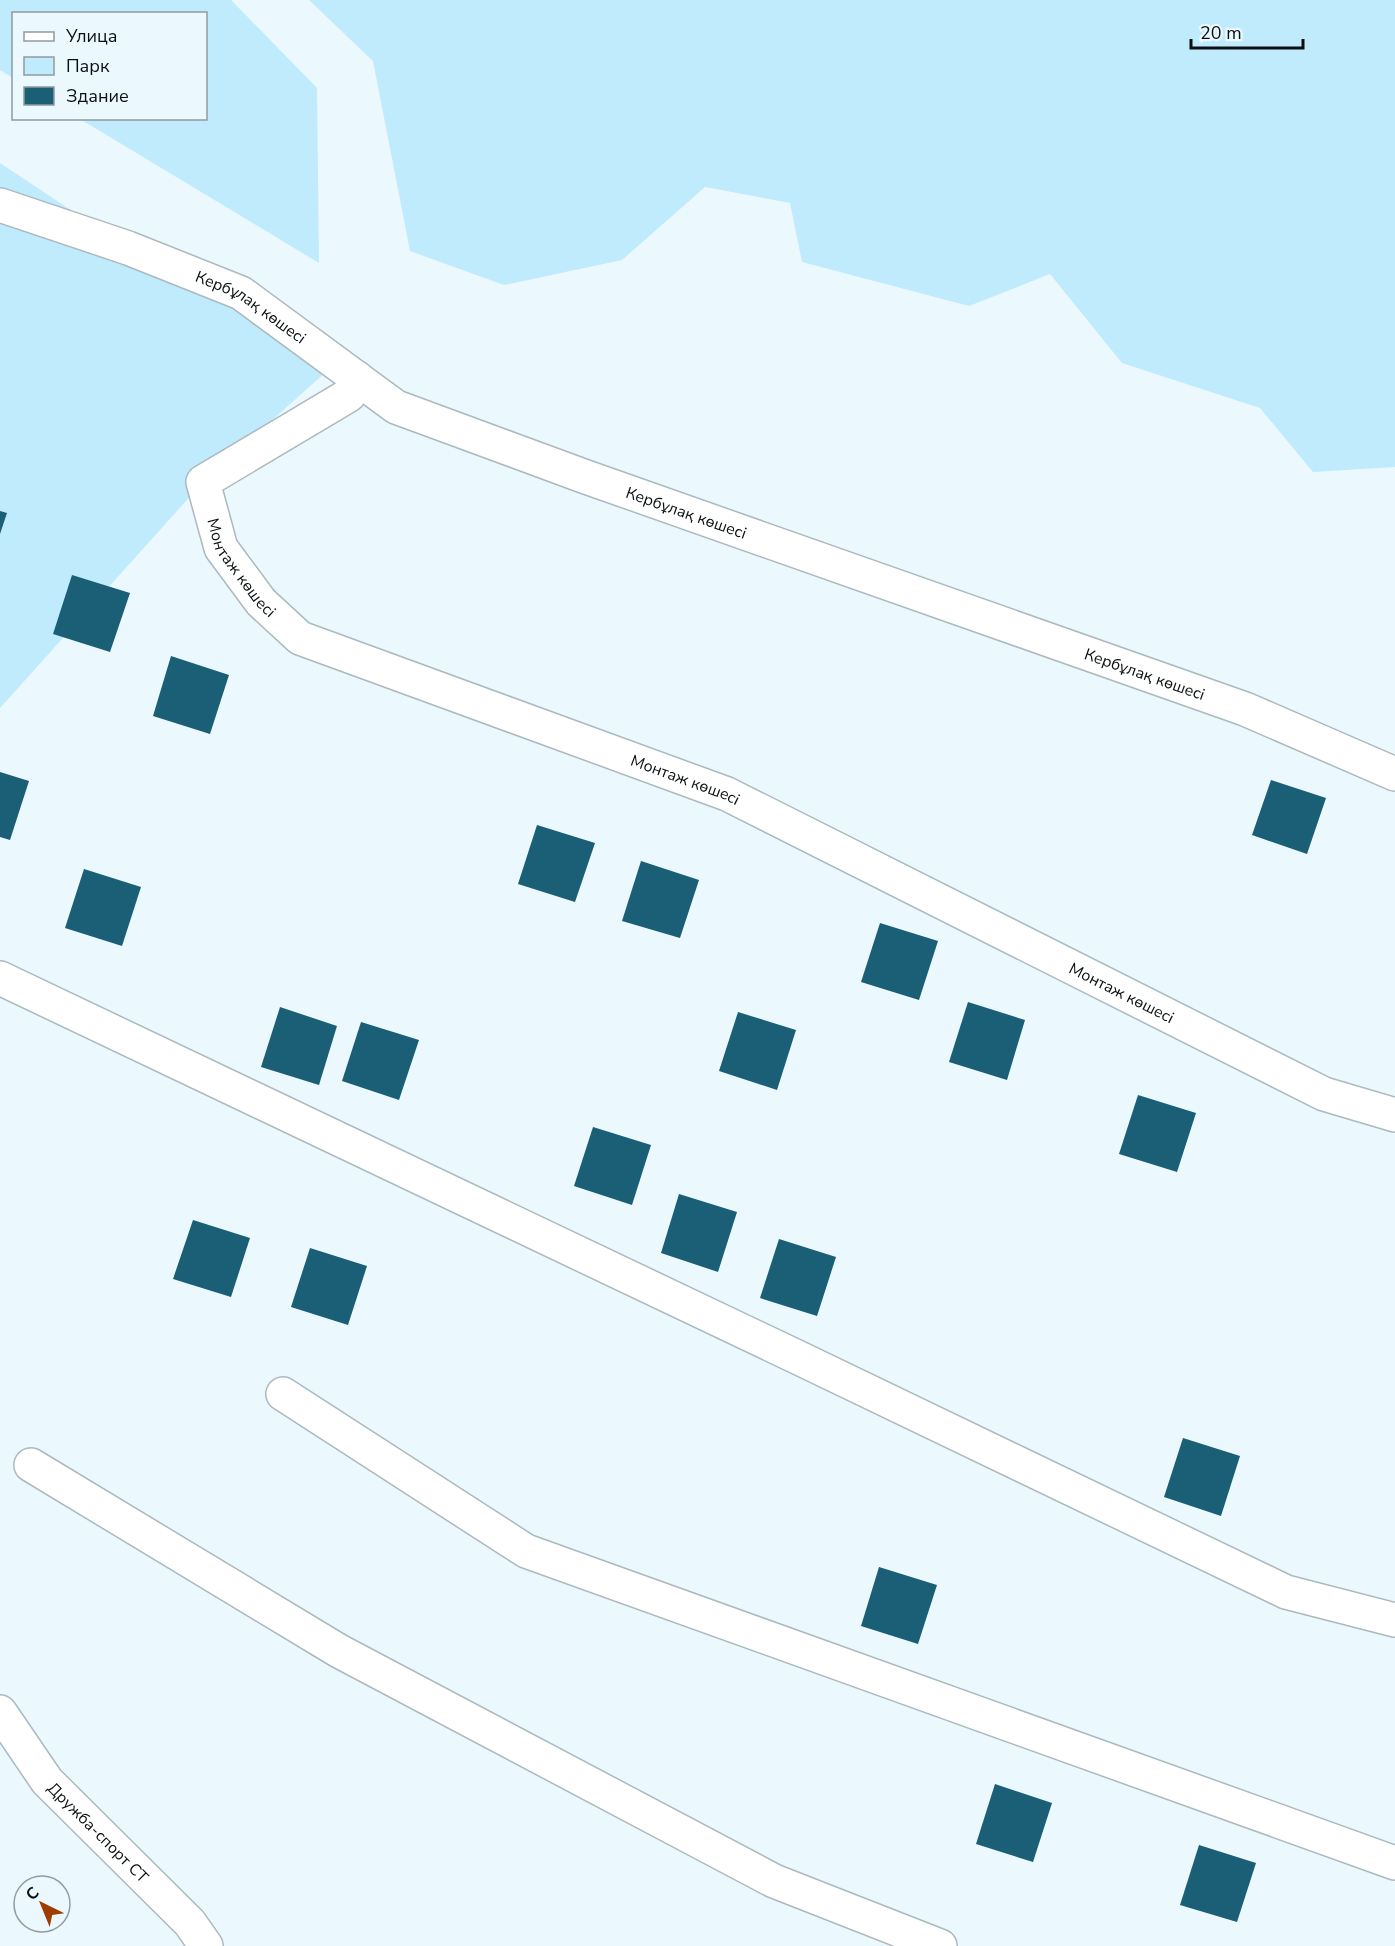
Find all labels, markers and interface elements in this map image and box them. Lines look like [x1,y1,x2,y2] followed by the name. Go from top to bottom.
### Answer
[12,12,207,120] legend
[1191,12,1304,50] scale bar
[1200,21,1242,45] text: 20 m
[65,24,117,48] text: Улица
[66,54,110,78] text: Парк
[66,84,129,108] text: Здание
[192,266,310,349] street label: Кербұлақ көшесі
[623,482,749,545] street label: Кербұлақ көшесі
[201,516,280,622] street label: Монтаж көшесі
[1081,643,1208,706] street label: Кербұлақ көшесі
[628,750,744,811] street label: Монтаж көшесі
[1065,958,1178,1029] street label: Монтаж көшесі
[42,1778,153,1888] street label: Дружба-спорт СТ
[12,1874,72,1934] north arrow
[21,1882,44,1906] text: С

